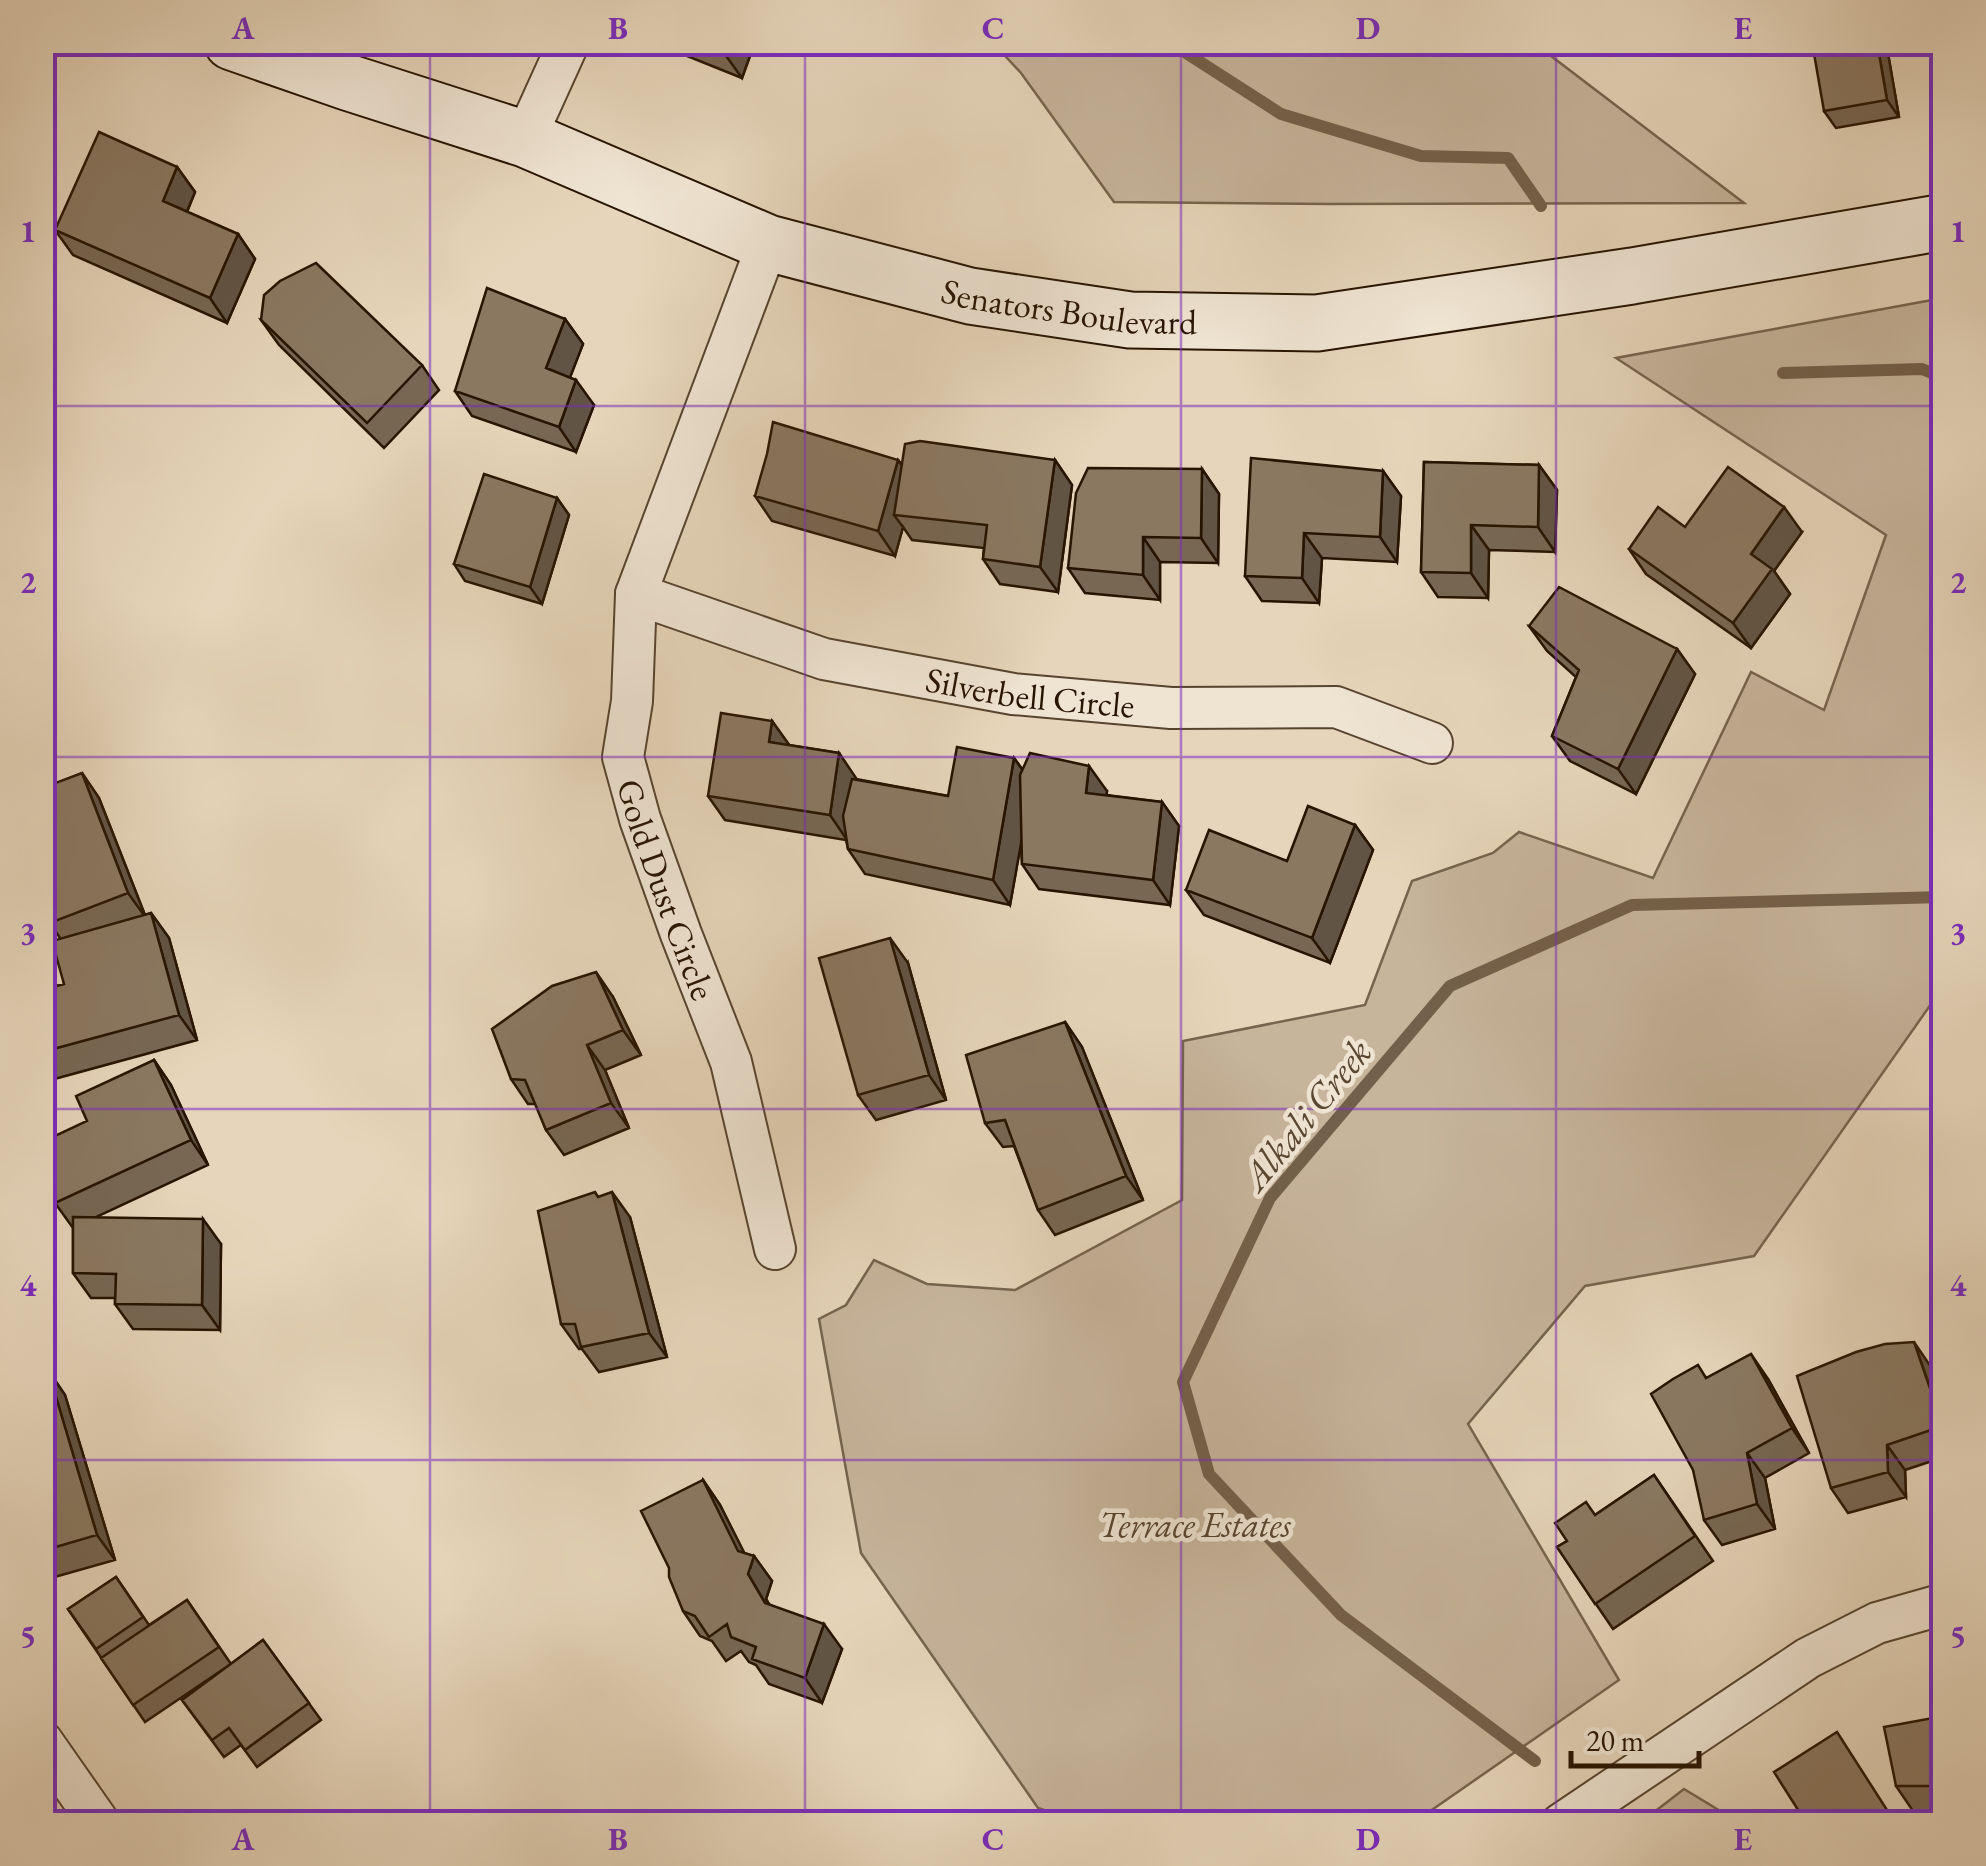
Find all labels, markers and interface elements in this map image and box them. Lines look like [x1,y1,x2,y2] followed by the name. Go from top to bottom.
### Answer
[230,7,255,49] text: A
[608,7,628,49] text: B
[982,7,1004,49] text: C
[1356,7,1380,49] text: D
[1734,7,1752,49] text: E
[20,210,36,252] text: 1
[1950,210,1966,252] text: 1
[937,267,1198,344] street label: Senators Boulevard
[20,561,37,603] text: 2
[1950,561,1967,603] text: 2
[922,656,1136,727] street label: Silverbell Circle
[608,774,727,1006] street label: Gold Dust Circle
[20,912,36,954] text: 3
[1950,912,1966,954] text: 3
[1228,1028,1382,1202] water label: Alkali Creek
[20,1264,38,1306] text: 4
[1950,1264,1968,1306] text: 4
[1099,1502,1291,1547] park label: Terrace Estates
[20,1615,36,1657] text: 5
[1950,1615,1966,1657] text: 5
[1571,1706,1698,1768] scale bar
[1586,1721,1644,1760] text: 20 m
[230,1818,255,1860] text: A
[608,1818,628,1860] text: B
[982,1818,1004,1860] text: C
[1356,1818,1380,1860] text: D
[1734,1818,1752,1860] text: E

